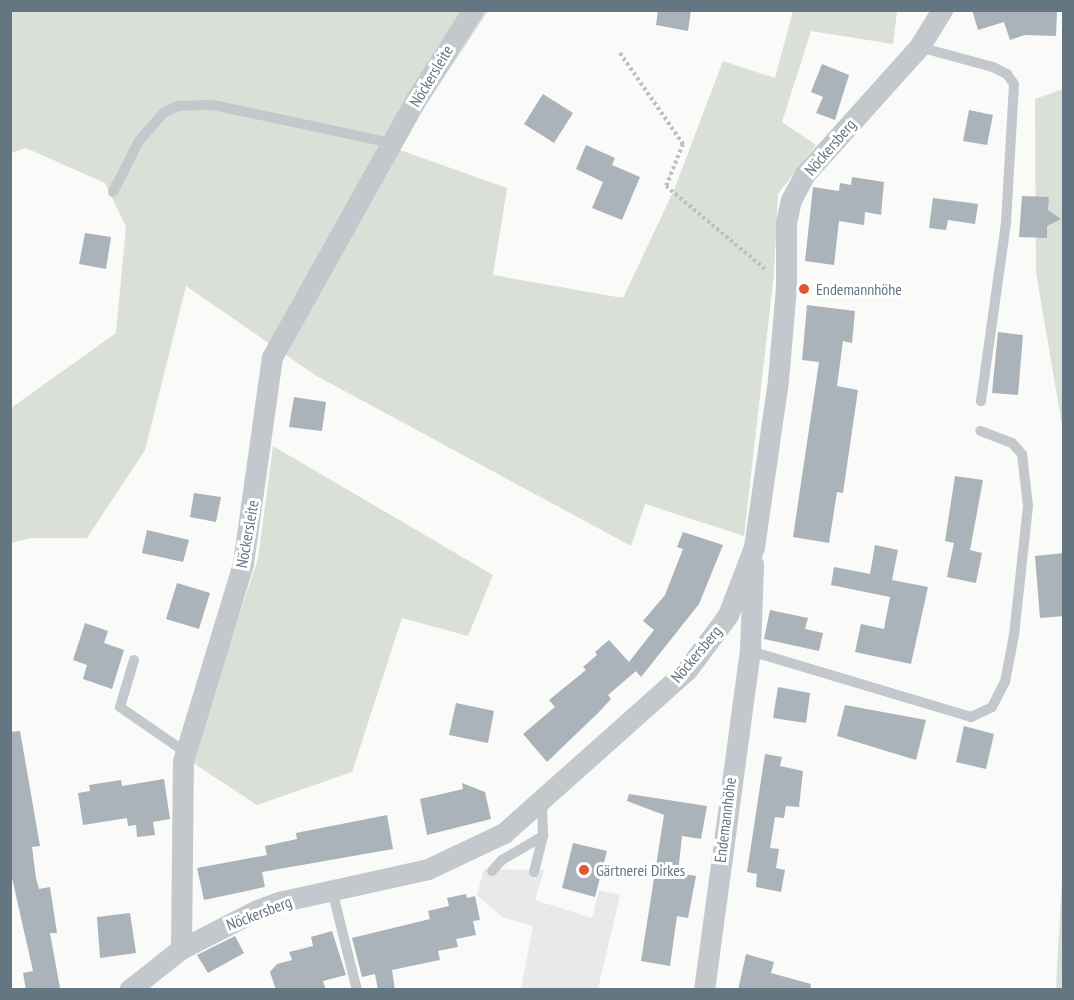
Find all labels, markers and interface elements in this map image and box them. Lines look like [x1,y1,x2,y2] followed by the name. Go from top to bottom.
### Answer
[405,42,457,110] street label: Nöckersleite
[800,115,860,179] street label: Nöckersberg
[816,279,902,299] place label: Endemannhöhe
[797,282,811,296] marker: Endemannhöhe
[232,499,262,569] street label: Nöckersleite
[667,622,725,686] street label: Nöckersberg
[710,776,740,864] street label: Endemannhöhe
[596,860,685,880] place label: Gärtnerei Dirkes
[577,863,591,877] marker: Gärtnerei Dirkes
[224,892,294,934] street label: Nöckersberg

